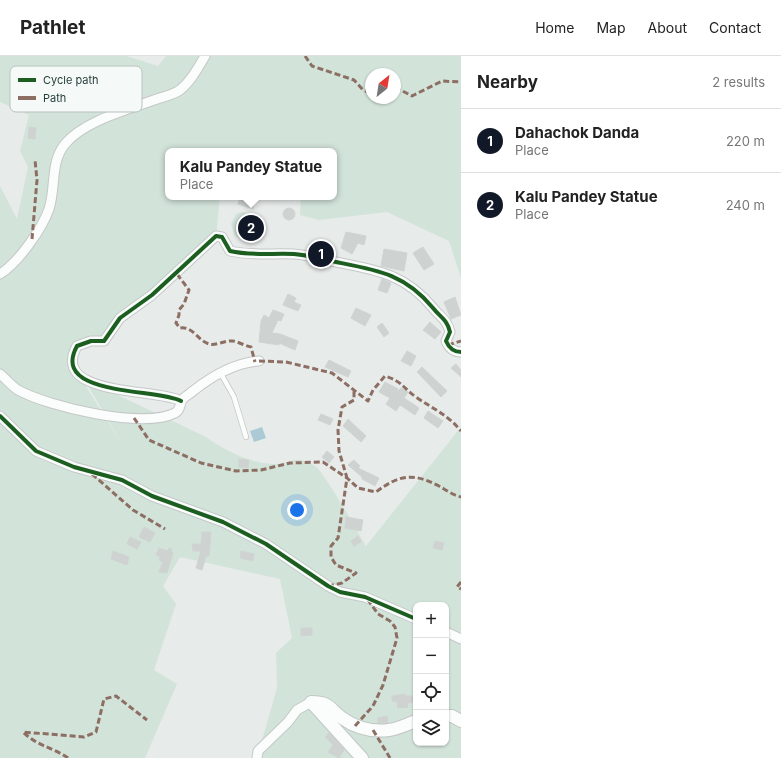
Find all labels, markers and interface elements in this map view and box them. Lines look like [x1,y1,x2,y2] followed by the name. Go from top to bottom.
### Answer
[20,16,85,39] text: Pathlet
[535,19,574,36] text: Home
[596,19,626,36] text: Map
[648,19,687,36] text: About
[709,19,761,36] text: Contact
[10,66,142,112] legend
[365,68,401,104] north arrow
[477,72,538,92] text: Nearby
[43,73,99,87] text: Cycle path
[712,74,765,90] text: 2 results
[43,91,66,105] text: Path
[515,123,639,142] text: Dahachok Danda
[487,133,493,149] text: 1
[726,133,765,149] text: 220 m
[515,142,549,158] text: Place
[165,148,337,200] popup
[180,157,322,176] text: Kalu Pandey Statue
[180,176,213,192] text: Place
[515,187,658,206] text: Kalu Pandey Statue
[486,197,494,213] text: 2
[726,197,765,213] text: 240 m
[515,206,549,222] text: Place
[238,213,264,243] pin: 2
[308,239,334,269] pin: 1
[287,500,307,520] your location
[413,602,449,746] map controls
[413,602,449,638] button: +
[413,638,449,674] button: −
[413,674,449,710] button: locate
[413,710,449,746] button: layers

